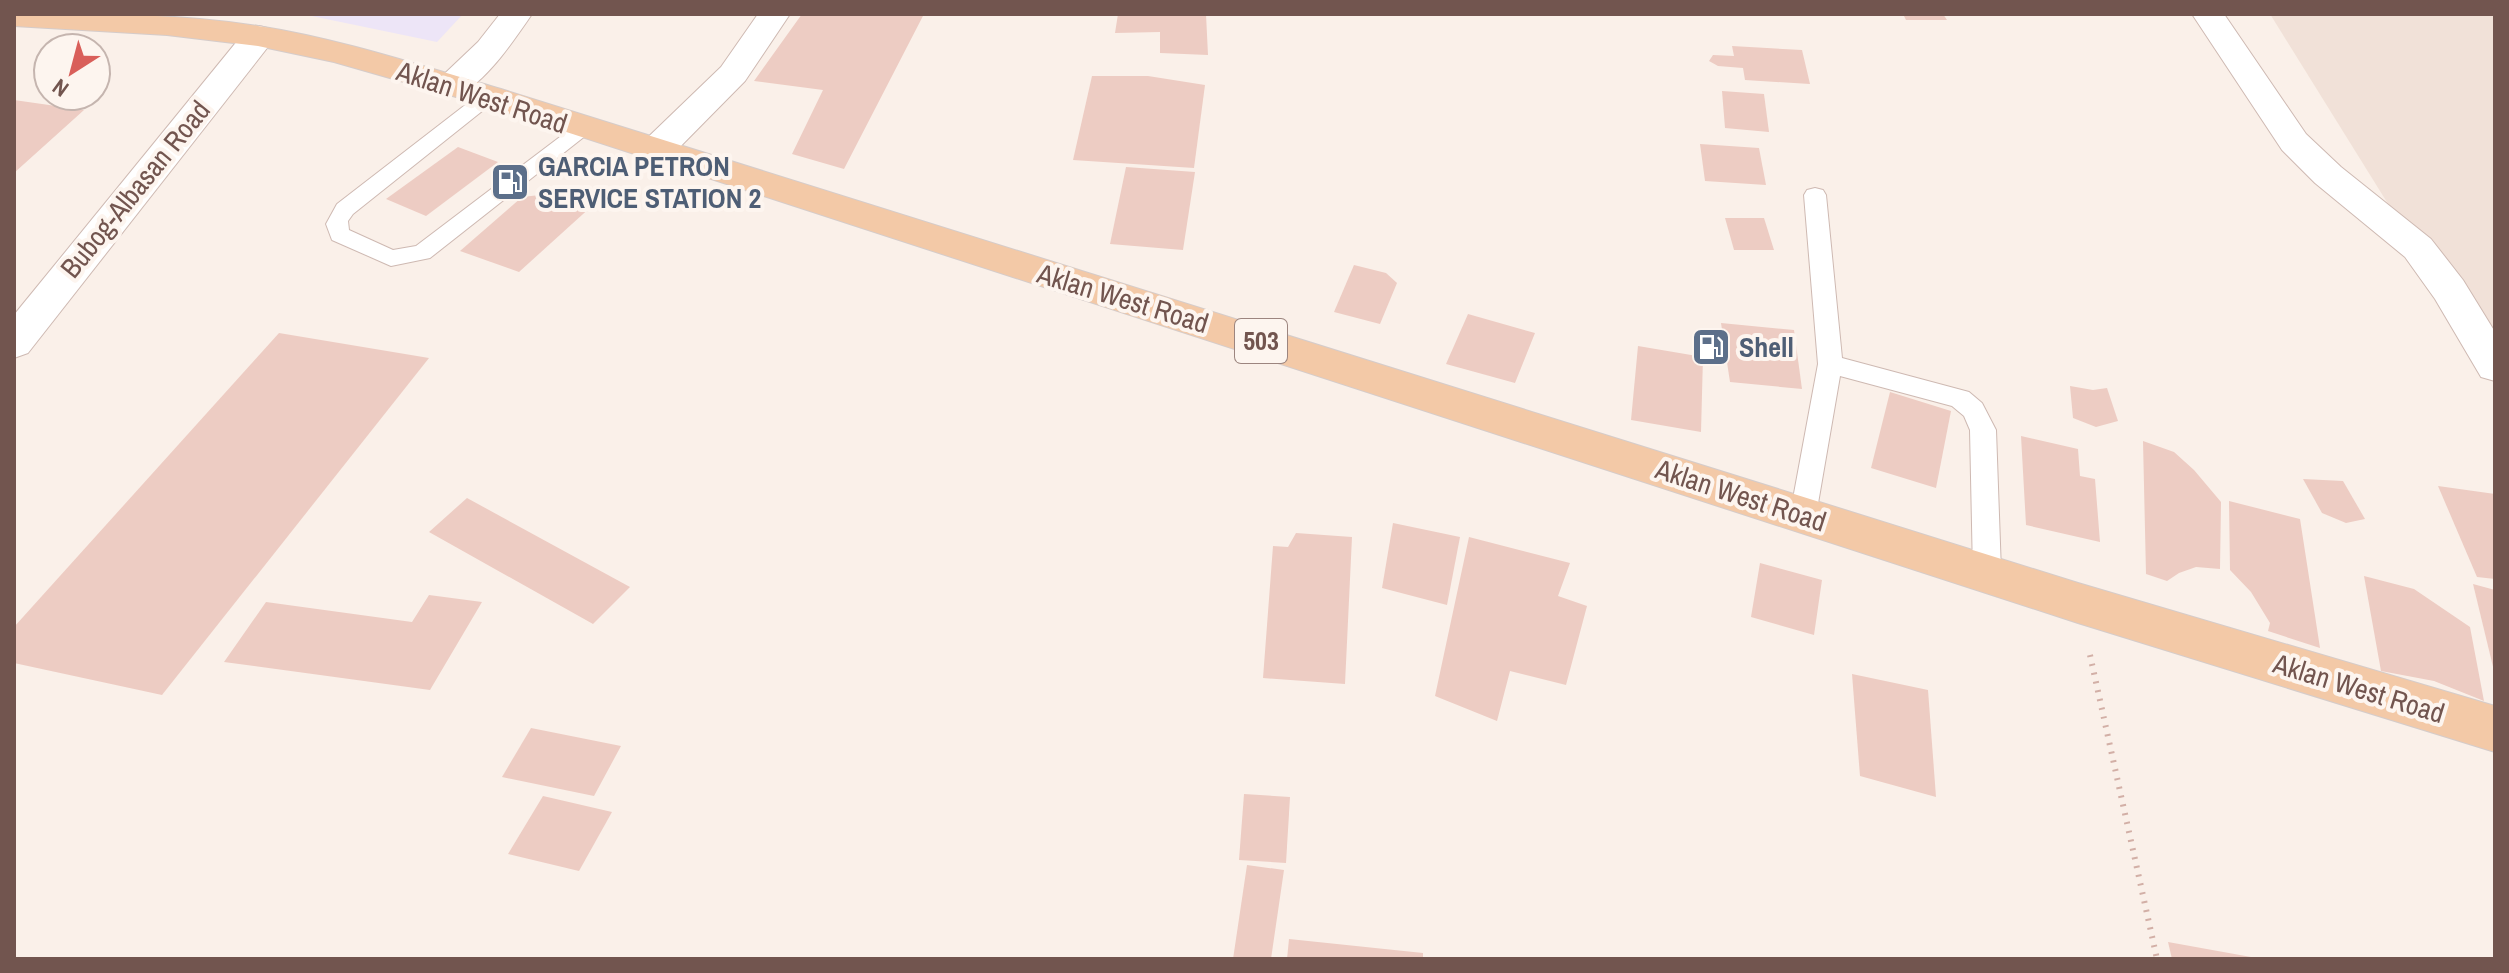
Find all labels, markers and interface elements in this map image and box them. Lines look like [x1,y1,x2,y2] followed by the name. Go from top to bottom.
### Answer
[32,32,112,112] north arrow
[391,51,572,142] street label: Aklan West Road
[46,72,74,104] text: N
[52,92,218,286] street label: Bubog-Albasan Road
[538,147,761,217] place label: GARCIA PETRON SERVICE STATION 2
[489,161,531,203] fuel station icon: GARCIA PETRON SERVICE STATION 2
[1032,254,1213,342] street label: Aklan West Road
[1235,319,1287,363] road number: 503
[1690,326,1732,368] fuel station icon: Shell
[1739,328,1794,366] place label: Shell
[1650,449,1831,540] street label: Aklan West Road
[2268,644,2449,732] street label: Aklan West Road

